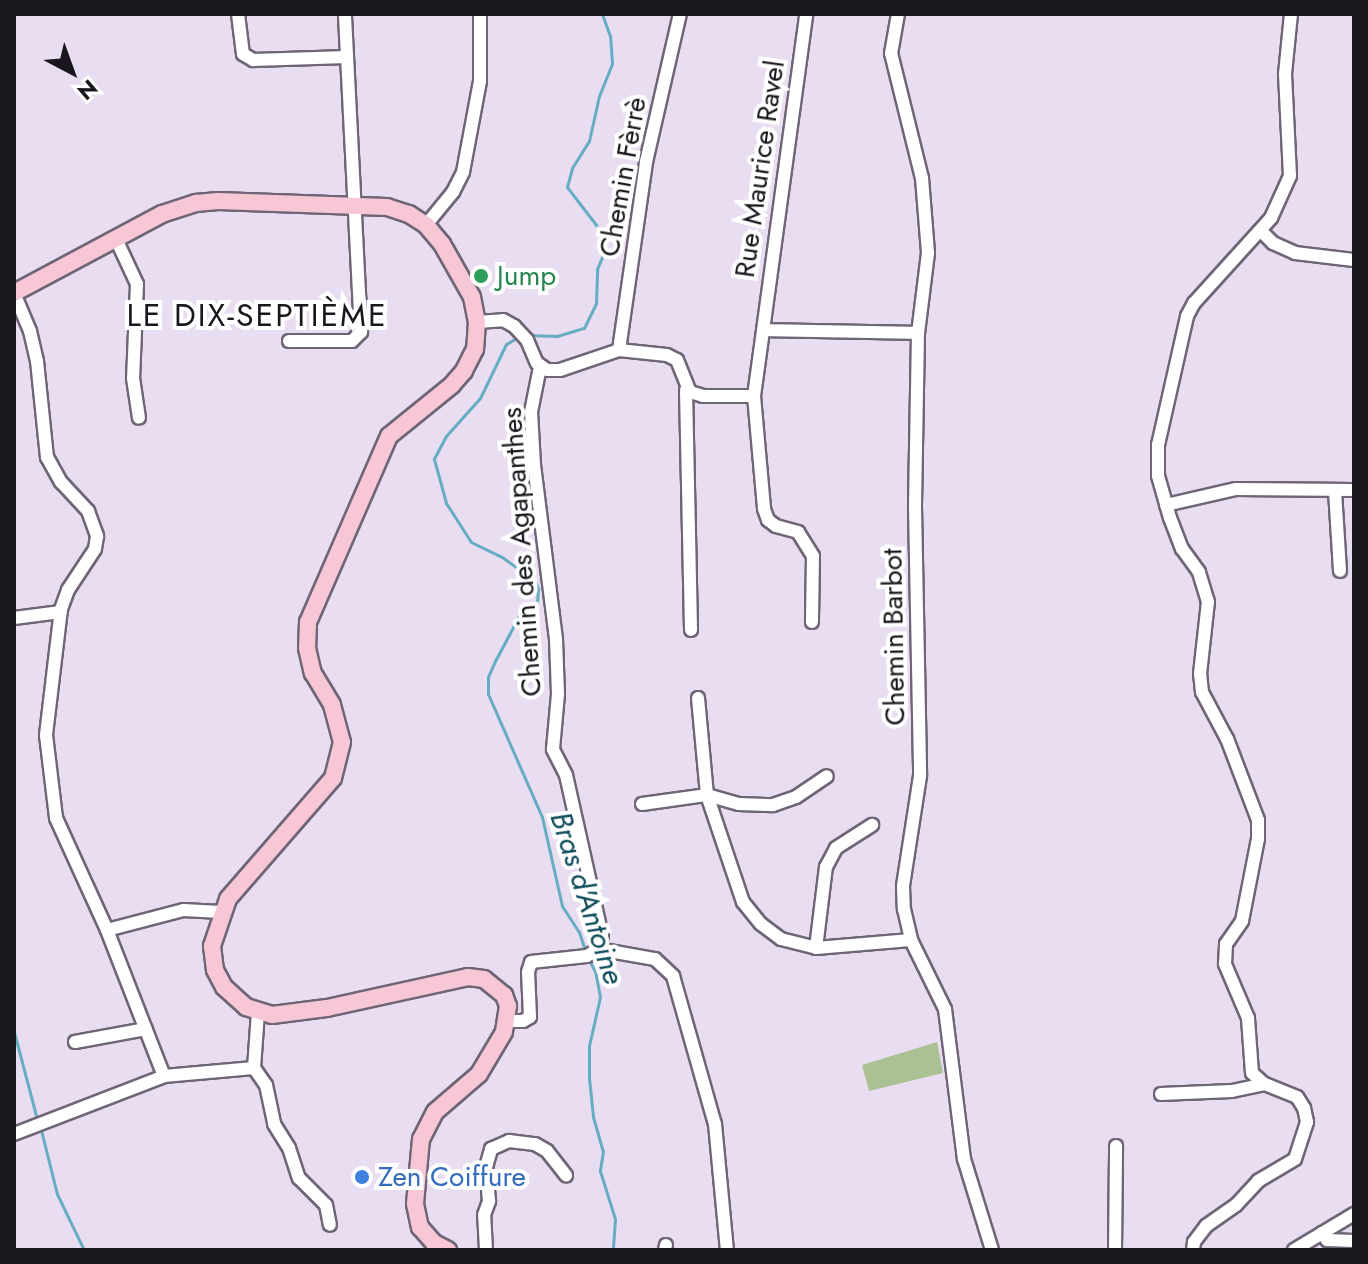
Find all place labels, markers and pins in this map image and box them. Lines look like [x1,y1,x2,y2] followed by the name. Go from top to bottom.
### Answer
[497,259,556,293] place label: Jump
[472,267,490,285] marker: Jump
[378,1160,526,1194] place label: Zen Coiffure
[353,1168,371,1186] marker: Zen Coiffure

